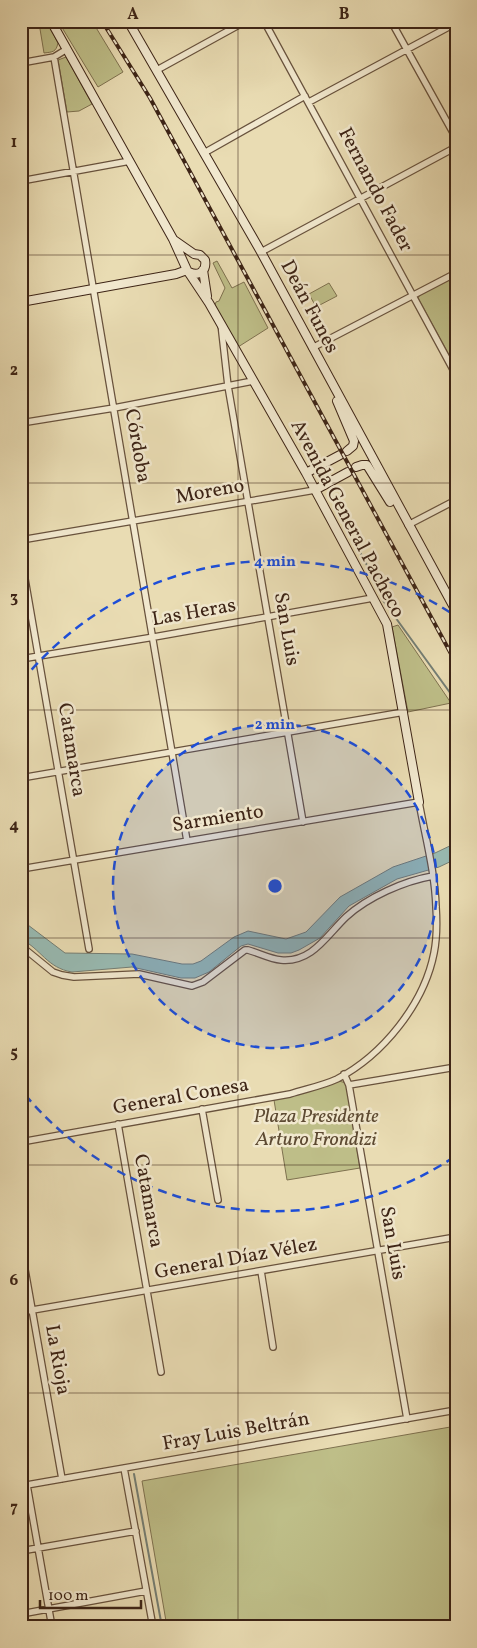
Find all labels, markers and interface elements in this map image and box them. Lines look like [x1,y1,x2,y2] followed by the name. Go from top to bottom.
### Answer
[127,4,139,26] text: A
[339,4,350,26] text: B
[330,123,420,257] street label: Fernando Fader
[11,132,17,154] text: 1
[273,255,345,359] street label: Deán Funes
[10,360,18,382] text: 2
[117,407,157,485] street label: Córdoba
[283,415,411,623] street label: Avenida General Pacheco
[173,472,247,512] street label: Moreno
[254,552,296,573] text: 4 min
[10,587,18,609] text: 3
[266,590,306,668] street label: San Luis
[150,592,238,634] street label: Las Heras
[50,701,92,799] street label: Catamarca
[255,715,295,736] text: 2 min
[170,798,266,840] street label: Sarmiento
[9,815,19,837] text: 4
[266,877,284,895] centre of rings
[10,1042,18,1064] text: 5
[111,1071,251,1123] street label: General Conesa
[253,1103,379,1154] park label: Plaza Presidente Arturo Frondizi
[126,1152,170,1250] street label: Catamarca
[372,1204,412,1282] street label: San Luis
[153,1231,319,1287] street label: General Díaz Vélez
[10,1270,19,1292] text: 6
[37,1323,77,1397] street label: La Rioja
[160,1405,312,1459] street label: Fray Luis Beltrán
[10,1497,18,1519] text: 7
[40,1578,141,1610] scale bar
[48,1586,88,1607] text: 100 m

